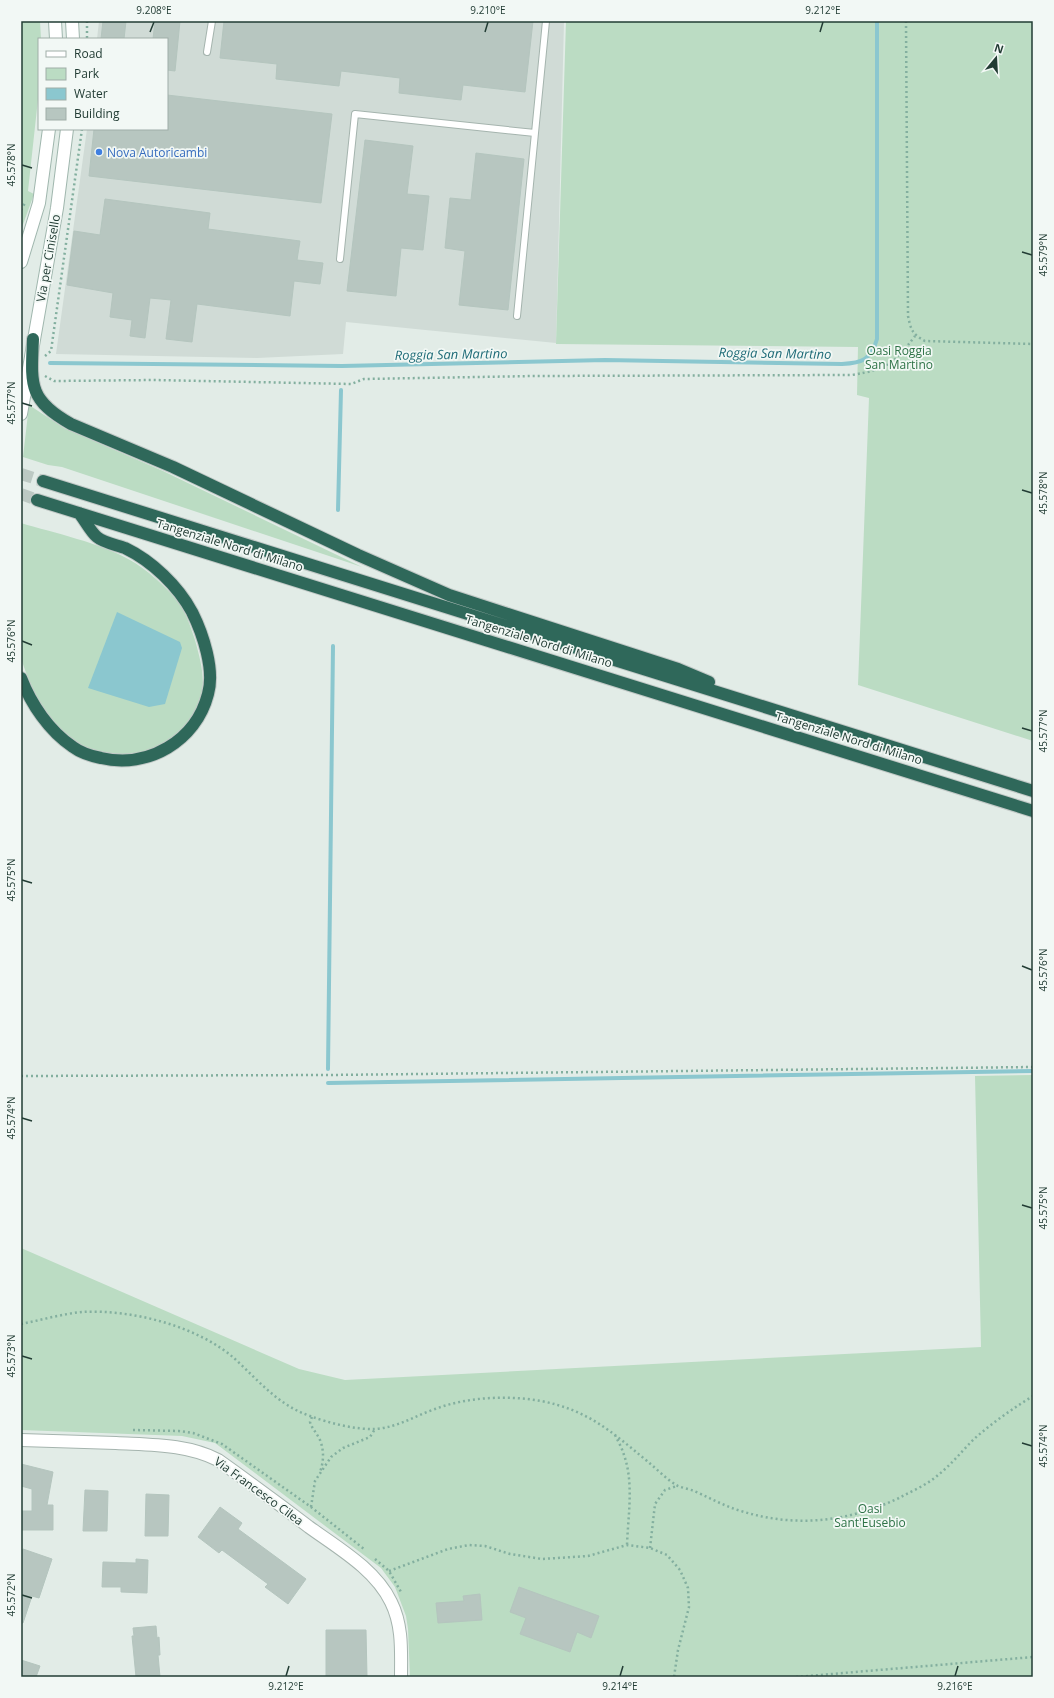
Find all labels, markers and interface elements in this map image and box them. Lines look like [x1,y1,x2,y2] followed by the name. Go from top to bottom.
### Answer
[136,3,172,17] text: 9.208°E
[470,3,506,17] text: 9.210°E
[805,3,841,17] text: 9.212°E
[38,38,168,130] legend
[976,38,1016,78] north arrow
[993,39,1006,57] text: N
[74,45,103,62] text: Road
[74,65,100,82] text: Park
[74,85,108,102] text: Water
[74,105,120,122] text: Building
[4,143,18,187] text: 45.578°N
[107,144,207,161] place label: Nova Autoricambi
[94,147,104,157] marker: Nova Autoricambi
[32,213,64,303] street label: Via per Cinisello
[1036,233,1050,277] text: 45.579°N
[865,342,933,373] park label: Oasi Roggia San Martino
[718,343,832,363] water label: Roggia San Martino
[394,344,508,364] water label: Roggia San Martino
[4,381,18,425] text: 45.577°N
[1036,471,1050,515] text: 45.578°N
[155,515,305,575] street label: Tangenziale Nord di Milano
[464,611,614,671] street label: Tangenziale Nord di Milano
[4,619,18,663] text: 45.576°N
[774,708,924,768] street label: Tangenziale Nord di Milano
[1036,709,1050,753] text: 45.577°N
[4,858,18,902] text: 45.575°N
[1036,948,1050,992] text: 45.576°N
[4,1096,18,1140] text: 45.574°N
[1036,1186,1050,1230] text: 45.575°N
[4,1334,18,1378] text: 45.573°N
[1036,1424,1050,1468] text: 45.574°N
[211,1453,307,1529] street label: Via Francesco Cilea
[834,1500,906,1531] park label: Oasi Sant'Eusebio
[4,1573,18,1617] text: 45.572°N
[268,1679,304,1693] text: 9.212°E
[602,1679,638,1693] text: 9.214°E
[937,1679,973,1693] text: 9.216°E

